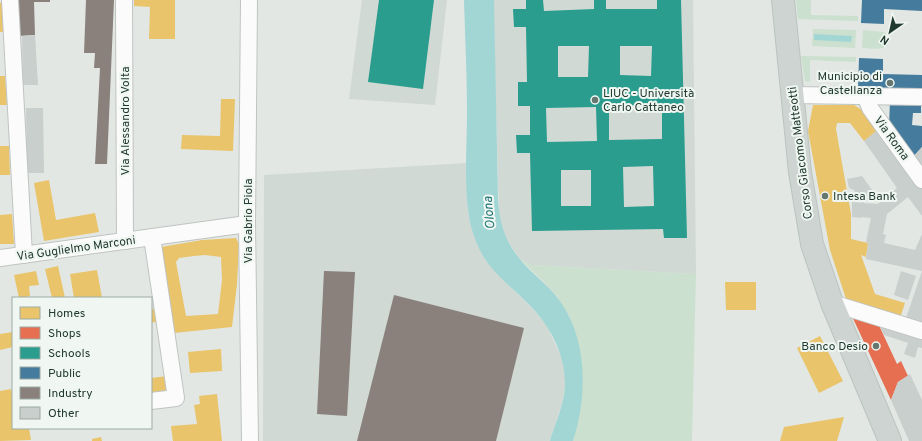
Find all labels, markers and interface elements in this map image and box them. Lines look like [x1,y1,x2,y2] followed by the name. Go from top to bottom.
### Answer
[870,12,910,52] north arrow
[878,31,892,47] text: N
[118,66,134,176] street label: Via Alessandro Volta
[818,69,882,99] place label: Municipio di Castellanza
[885,78,895,88] marker: Municipio di Castellanza
[603,86,694,116] place label: LIUC - Università Carlo Cattaneo
[785,86,817,220] street label: Corso Giacomo Matteotti
[590,95,600,105] marker: LIUC - Università Carlo Cattaneo
[870,113,913,164] street label: Via Roma
[241,178,257,264] street label: Via Gabrio Piola
[833,189,896,205] place label: Intesa Bank
[820,191,830,201] marker: Intesa Bank
[481,195,499,230] water label: Olona
[16,233,137,265] street label: Via Guglielmo Marconi
[12,297,152,429] legend
[48,306,85,322] text: Homes
[48,326,81,342] text: Shops
[801,339,868,355] place label: Banco Desio
[871,341,881,351] marker: Banco Desio
[48,346,90,362] text: Schools
[48,366,81,382] text: Public
[48,386,93,402] text: Industry
[48,406,80,422] text: Other

